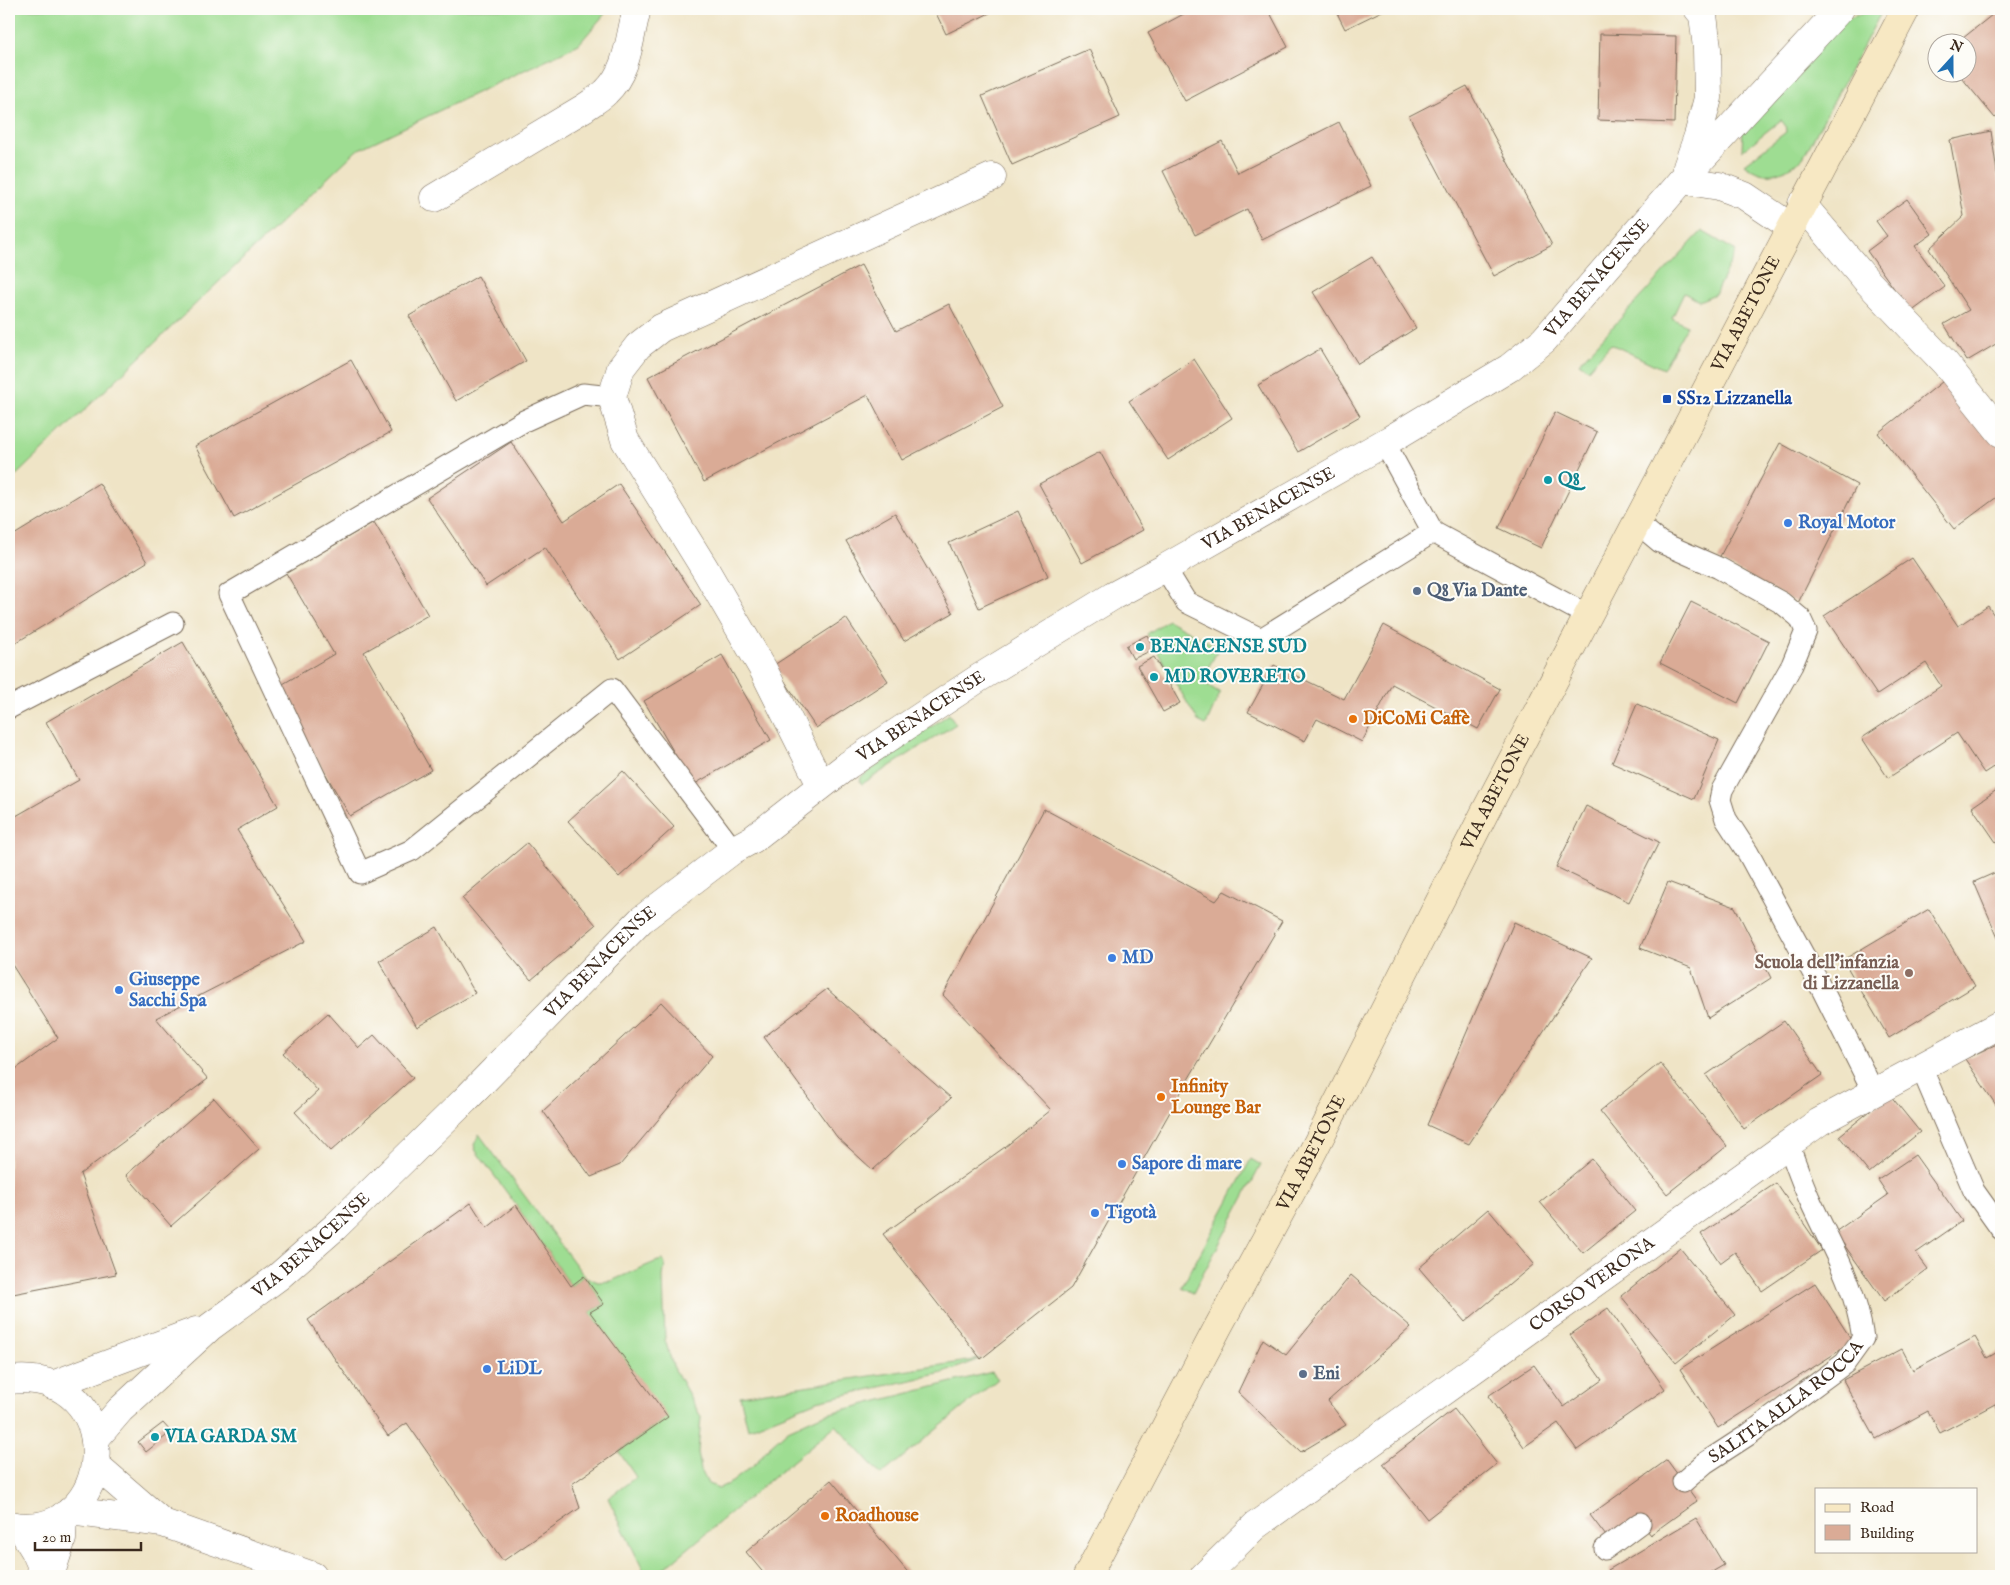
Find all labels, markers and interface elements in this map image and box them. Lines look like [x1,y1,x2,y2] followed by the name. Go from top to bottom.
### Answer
[1928,32,1978,82] north arrow
[1946,36,1965,57] text: N
[1539,214,1655,343] street label: VIA BENACENSE
[1706,252,1786,377] street label: VIA ABETONE
[1677,388,1793,411] place label: SS12 Lizzanella
[1661,393,1673,405] marker: SS12 Lizzanella
[1197,462,1339,556] street label: VIA BENACENSE
[1558,469,1586,492] place label: Q8
[1542,474,1554,486] marker: Q8
[1798,512,1896,535] place label: Royal Motor
[1782,517,1794,529] marker: Royal Motor
[1427,580,1528,603] place label: Q8 Via Dante
[1411,585,1423,597] marker: Q8 Via Dante
[1150,636,1307,659] place label: BENACENSE SUD
[1134,641,1146,653] marker: BENACENSE SUD
[852,665,990,768] street label: VIA BENACENSE
[1164,666,1306,689] place label: MD ROVERETO
[1148,671,1160,683] marker: MD ROVERETO
[1363,708,1471,731] place label: DiCoMi Caffè
[1347,713,1359,725] marker: DiCoMi Caffè
[1456,730,1535,855] street label: VIA ABETONE
[539,901,661,1024] street label: VIA BENACENSE
[1122,947,1154,970] place label: MD
[1106,952,1118,964] marker: MD
[1755,952,1900,996] place label: Scuola dell'infanzia di Lizzanella
[1903,967,1915,979] marker: Scuola dell'infanzia di Lizzanella
[129,969,208,1013] place label: Giuseppe Sacchi Spa
[113,984,125,996] marker: Giuseppe Sacchi Spa
[1171,1076,1261,1120] place label: Infinity Lounge Bar
[1155,1091,1167,1103] marker: Infinity Lounge Bar
[1271,1091,1351,1216] street label: VIA ABETONE
[1132,1153,1243,1176] place label: Sapore di mare
[1116,1158,1128,1170] marker: Sapore di mare
[247,1187,375,1304] street label: VIA BENACENSE
[1104,1202,1158,1225] place label: Tigotà
[1089,1207,1101,1219] marker: Tigotà
[1525,1231,1660,1337] street label: CORSO VERONA
[1704,1335,1870,1469] street label: SALITA ALLA ROCCA
[497,1358,543,1381] place label: LiDL
[481,1363,493,1375] marker: LiDL
[1313,1363,1340,1386] place label: Eni
[1297,1368,1309,1380] marker: Eni
[164,1426,297,1449] place label: VIA GARDA SM
[149,1431,161,1443] marker: VIA GARDA SM
[1815,1488,1978,1552] legend
[1860,1498,1895,1517] text: Road
[835,1505,919,1528] place label: Roadhouse
[819,1510,831,1522] marker: Roadhouse
[35,1520,141,1552] scale bar
[1860,1524,1915,1543] text: Building
[42,1528,72,1547] text: 20 m

